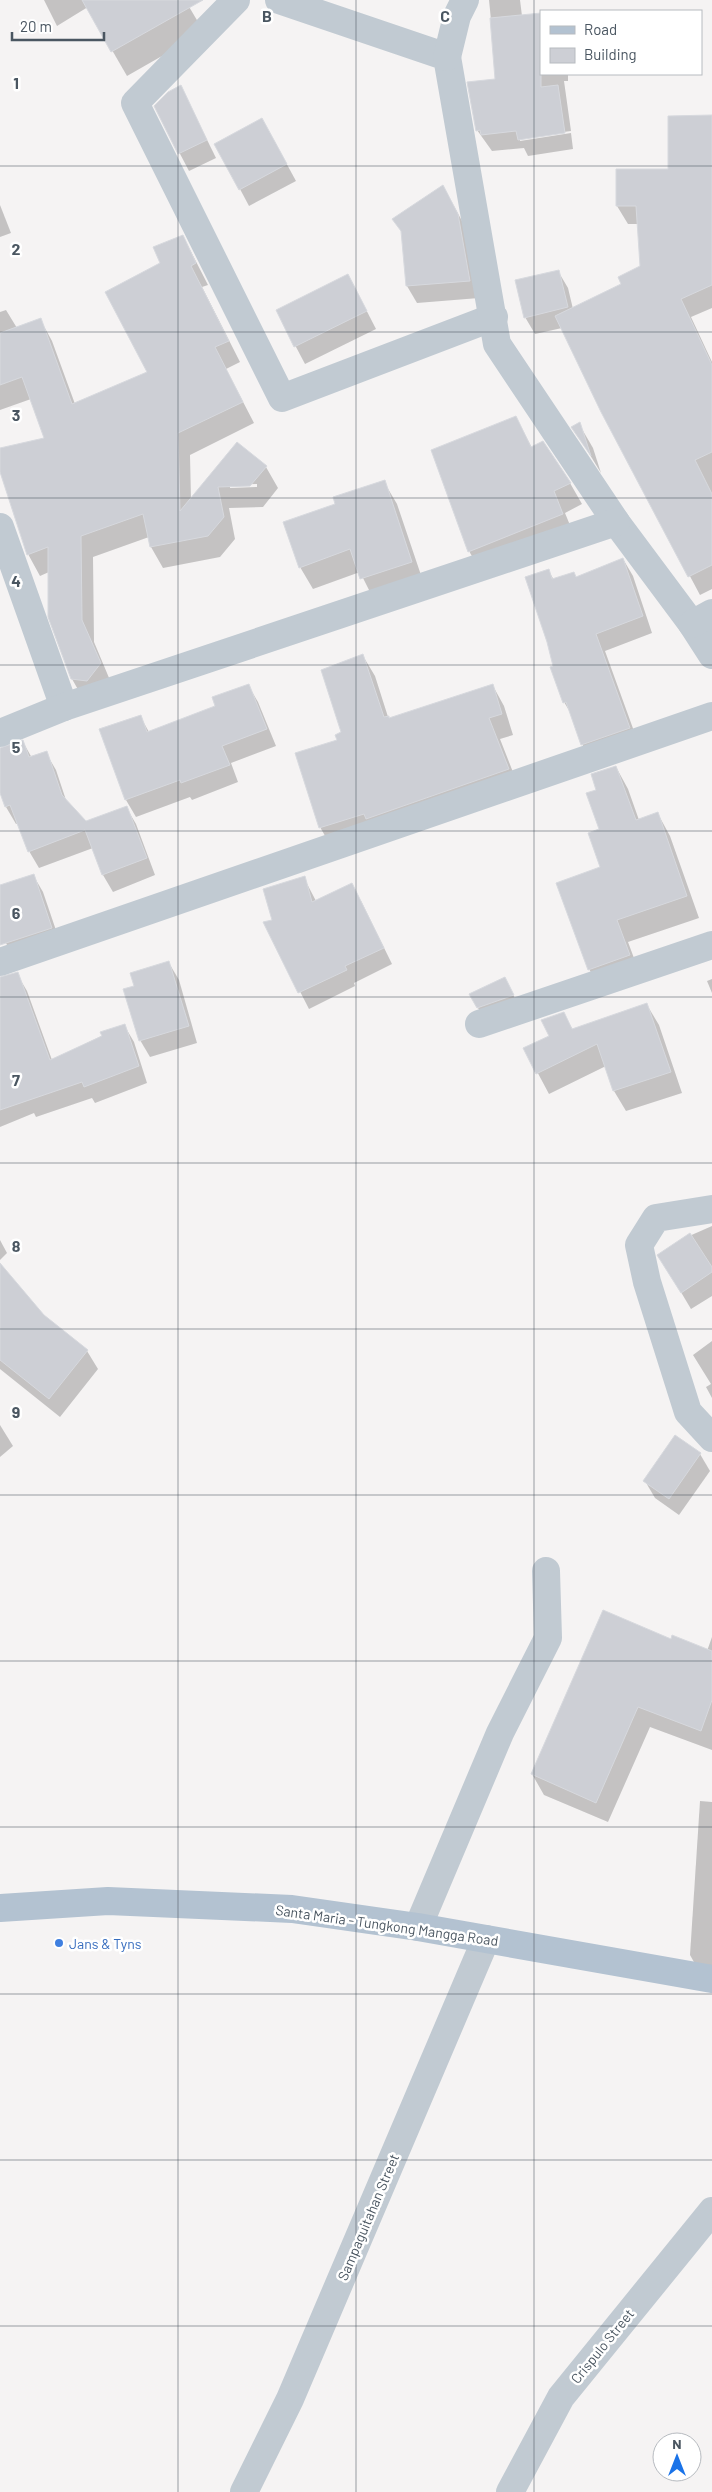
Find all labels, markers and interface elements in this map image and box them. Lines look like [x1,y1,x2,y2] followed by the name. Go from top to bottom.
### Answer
[262,6,272,25] text: B
[440,6,450,25] text: C
[12,10,105,42] scale bar
[540,10,702,75] legend
[20,17,52,35] text: 20 m
[584,20,617,38] text: Road
[584,45,637,63] text: Building
[13,73,19,92] text: 1
[12,239,21,258] text: 2
[12,405,20,424] text: 3
[11,571,21,590] text: 4
[12,737,21,756] text: 5
[12,903,21,922] text: 6
[12,1070,20,1089] text: 7
[12,1236,21,1255] text: 8
[12,1402,20,1421] text: 9
[275,1901,499,1949] street label: Santa Maria - Tungkong Mangga Road
[69,1935,142,1952] place label: Jans & Tyns
[53,1937,65,1949] marker: Jans & Tyns
[334,2151,402,2283] street label: Sampaguitahan Street
[567,2305,637,2387] street label: Crispulo Street
[652,2432,702,2482] north arrow
[672,2435,682,2452] text: N

